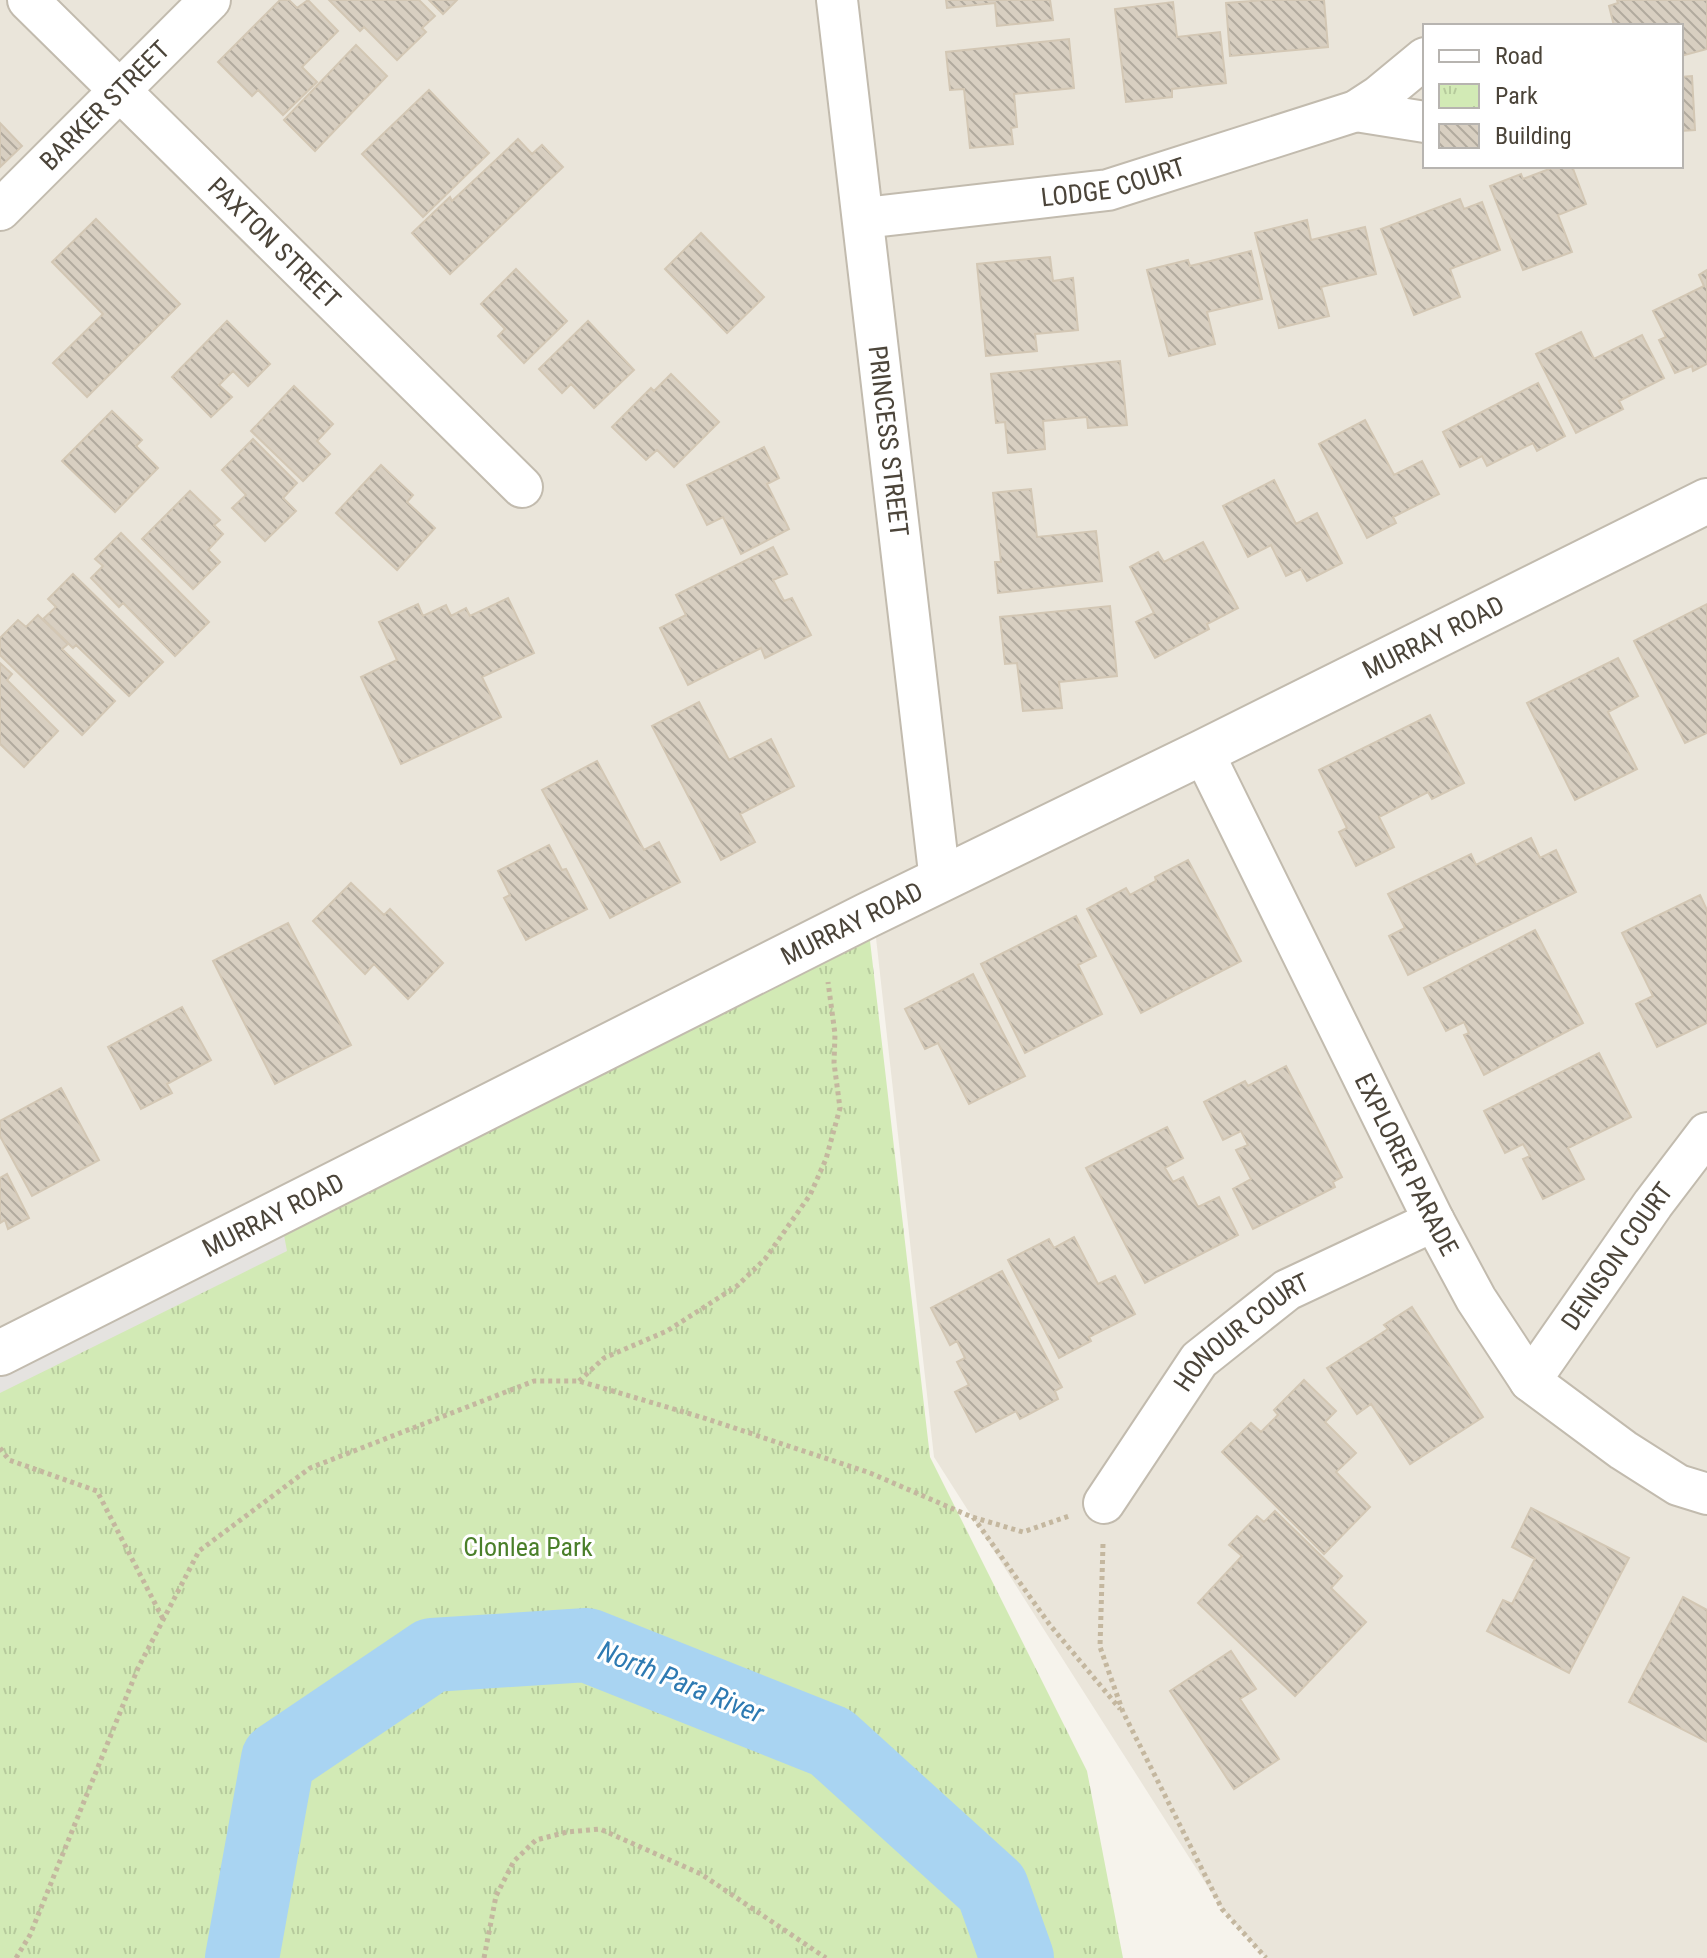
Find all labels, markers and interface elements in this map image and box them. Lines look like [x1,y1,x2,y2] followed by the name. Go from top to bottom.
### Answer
[1423,24,1683,168] legend
[34,34,176,176] street label: BARKER STREET
[1495,42,1543,70] text: Road
[1495,82,1538,110] text: Park
[1495,122,1572,150] text: Building
[1039,151,1189,213] street label: LODGE COURT
[202,171,347,314] street label: PAXTON STREET
[863,344,915,538] street label: PRINCESS STREET
[1357,590,1509,685] street label: MURRAY ROAD
[776,876,928,971] street label: MURRAY ROAD
[1349,1068,1465,1261] street label: EXPLORER PARADE
[198,1167,349,1263] street label: MURRAY ROAD
[1555,1177,1679,1336] street label: DENISON COURT
[1168,1267,1314,1397] street label: HONOUR COURT
[463,1532,593,1562] park label: Clonlea Park
[594,1634,769,1730] water label: North Para River

